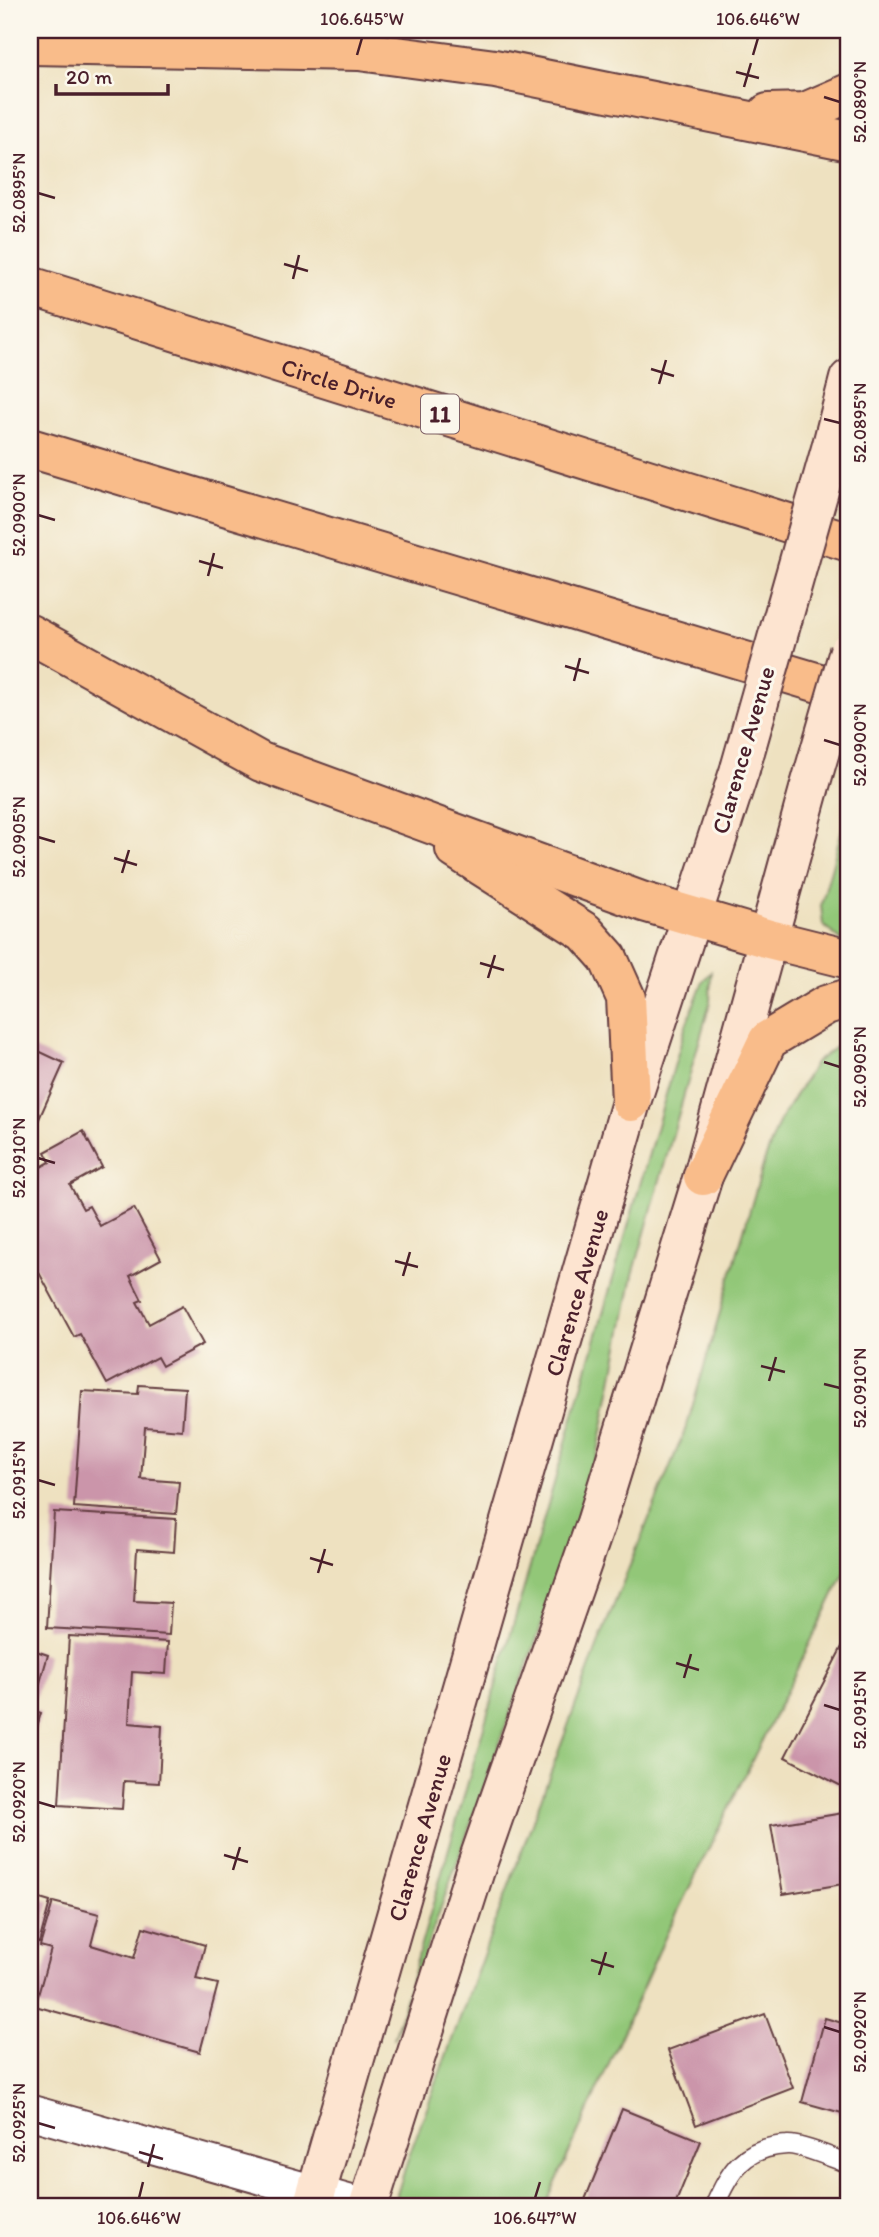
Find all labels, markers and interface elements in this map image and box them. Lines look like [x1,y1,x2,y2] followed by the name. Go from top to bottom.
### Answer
[320,8,404,30] text: 106.645°W
[716,8,800,30] text: 106.646°W
[56,52,168,96] scale bar
[849,61,871,143] text: 52.0890°N
[66,64,113,89] text: 20 m
[8,153,30,233] text: 52.0895°N
[278,351,401,414] street label: Circle Drive
[849,383,871,463] text: 52.0895°N
[421,394,459,434] road number: 11
[8,473,30,557] text: 52.0900°N
[705,663,781,837] street label: Clarence Avenue
[849,703,871,787] text: 52.0900°N
[8,796,30,878] text: 52.0905°N
[849,1026,871,1108] text: 52.0905°N
[8,1118,30,1198] text: 52.0910°N
[538,1205,614,1380] street label: Clarence Avenue
[849,1348,871,1428] text: 52.0910°N
[8,1440,30,1520] text: 52.0915°N
[849,1670,871,1750] text: 52.0915°N
[381,1750,457,1924] street label: Clarence Avenue
[8,1761,30,1843] text: 52.0920°N
[849,1991,871,2073] text: 52.0920°N
[8,2083,30,2163] text: 52.0925°N
[97,2207,181,2229] text: 106.646°W
[493,2207,577,2229] text: 106.647°W

